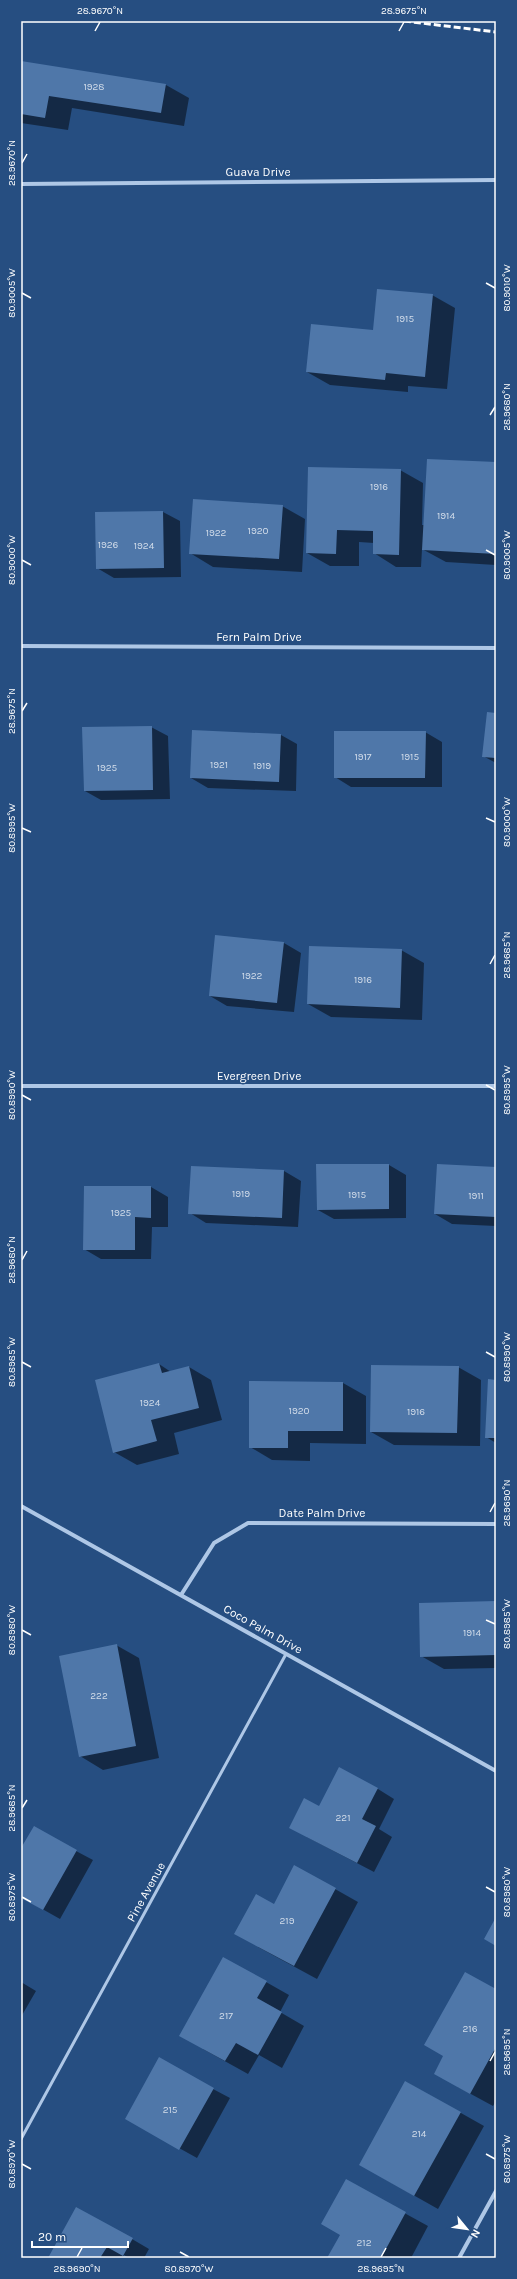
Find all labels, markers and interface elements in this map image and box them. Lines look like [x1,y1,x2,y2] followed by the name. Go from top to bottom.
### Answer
[77,5,123,17] text: 28.9670°N
[381,5,427,17] text: 28.9675°N
[83,81,105,93] house number: 1928
[6,140,18,186] text: 28.9670°N
[225,165,291,179] street label: Guava Drive
[501,264,513,312] text: 80.9010°W
[6,268,18,318] text: 80.9005°W
[396,313,414,325] house number: 1915
[501,383,513,431] text: 28.9680°N
[370,481,388,493] house number: 1916
[437,510,455,522] house number: 1914
[248,525,268,537] house number: 1920
[206,527,227,539] house number: 1922
[501,530,513,580] text: 80.9005°W
[6,535,18,585] text: 80.9000°W
[98,539,119,551] house number: 1926
[134,540,155,552] house number: 1924
[216,630,302,644] street label: Fern Palm Drive
[6,688,18,734] text: 28.9675°N
[354,751,372,763] house number: 1917
[401,751,419,763] house number: 1915
[210,759,228,771] house number: 1921
[253,760,271,772] house number: 1919
[97,762,118,774] house number: 1925
[501,797,513,847] text: 80.9000°W
[6,803,18,853] text: 80.8995°W
[501,931,513,979] text: 28.9685°N
[242,970,263,982] house number: 1922
[354,974,372,986] house number: 1916
[501,1065,513,1115] text: 80.8995°W
[217,1069,301,1083] street label: Evergreen Drive
[6,1070,18,1120] text: 80.8990°W
[232,1188,250,1200] house number: 1919
[348,1189,366,1201] house number: 1915
[468,1190,484,1202] house number: 1911
[111,1207,132,1219] house number: 1925
[6,1236,18,1284] text: 28.9680°N
[501,1332,513,1382] text: 80.8990°W
[6,1337,18,1387] text: 80.8985°W
[140,1397,161,1409] house number: 1924
[289,1405,309,1417] house number: 1920
[407,1406,425,1418] house number: 1916
[501,1479,513,1527] text: 28.9690°N
[279,1506,365,1520] street label: Date Palm Drive
[501,1599,513,1649] text: 80.8985°W
[221,1601,305,1657] street label: Coco Palm Drive
[6,1605,18,1655] text: 80.8980°W
[463,1627,481,1639] house number: 1914
[90,1690,108,1702] house number: 222
[6,1784,18,1832] text: 28.9685°N
[336,1812,350,1824] house number: 221
[124,1860,168,1924] street label: Pine Avenue
[501,1867,513,1917] text: 80.8980°W
[6,1873,18,1921] text: 80.8975°W
[280,1915,295,1927] house number: 219
[219,2010,233,2022] house number: 217
[463,2023,478,2035] house number: 216
[501,2029,513,2075] text: 28.9695°N
[163,2104,178,2116] house number: 215
[412,2128,427,2140] house number: 214
[501,2135,513,2183] text: 80.8975°W
[6,2140,18,2188] text: 80.8970°W
[447,2209,487,2249] north arrow
[32,2223,128,2249] scale bar
[468,2227,483,2240] text: N
[38,2230,66,2244] text: 20 m
[357,2237,372,2249] house number: 212
[53,2263,101,2275] text: 28.9690°N
[165,2263,213,2275] text: 80.8970°W
[358,2263,404,2275] text: 28.9695°N

